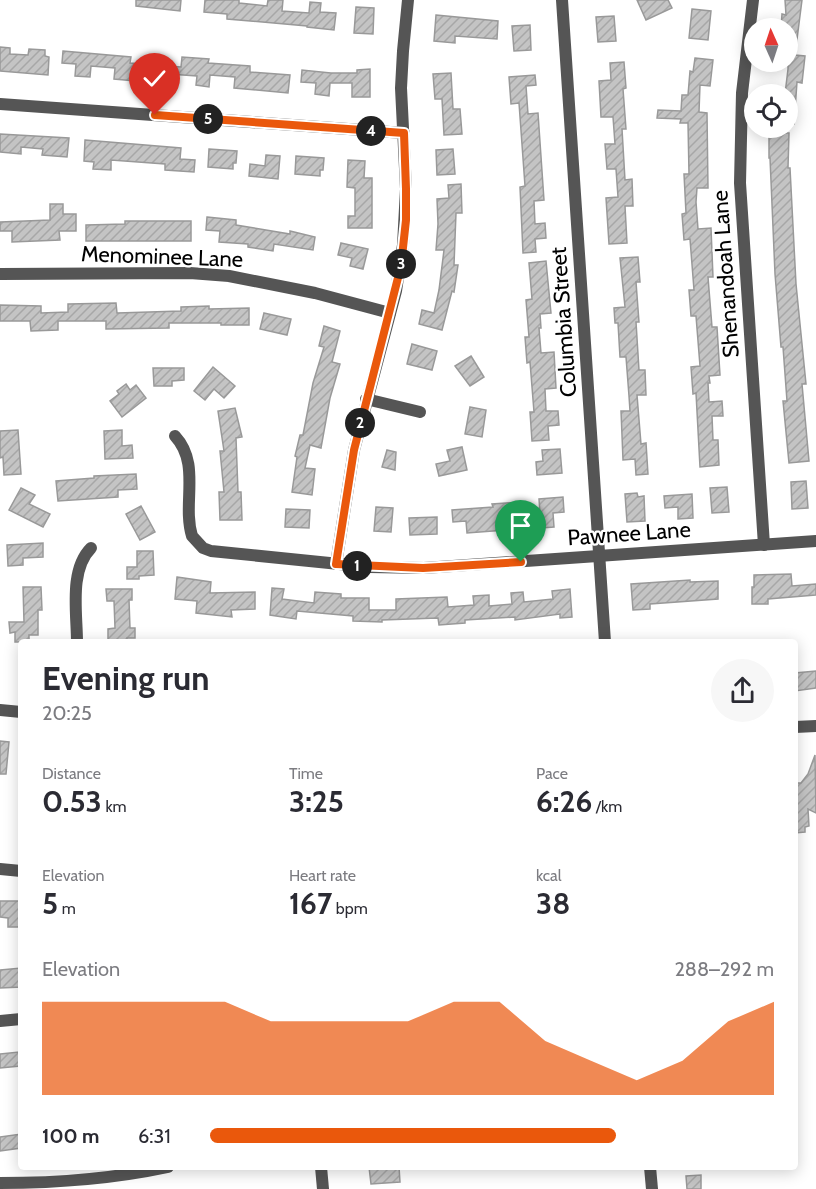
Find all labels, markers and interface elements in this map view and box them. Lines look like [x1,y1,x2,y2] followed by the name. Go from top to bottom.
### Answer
[744,18,798,72] north arrow
[744,18,798,138] map controls
[129,53,180,115] pin
[138,62,171,95] icon: check
[744,84,798,138] button: locate
[193,104,223,134] pin: 5
[204,109,212,128] text: 5
[356,116,386,146] pin: 4
[366,121,376,140] text: 4
[706,189,745,359] street label: Shenandoah Lane
[80,240,243,273] street label: Menominee Lane
[545,245,582,398] street label: Columbia Street
[386,249,416,279] pin: 3
[397,254,405,273] text: 3
[345,408,375,438] pin: 2
[356,413,364,432] text: 2
[495,500,546,562] pin
[504,509,537,542] icon: arrive
[567,516,692,551] street label: Pawnee Lane
[342,551,372,581] pin: 1
[354,556,360,575] text: 1
[42,658,209,698] text: Evening run
[711,659,774,722] button: share
[42,701,92,725] text: 20:25
[42,764,101,783] text: Distance
[289,764,323,783] text: Time
[536,764,568,783] text: Pace
[42,783,102,820] text: 0.53
[289,783,344,820] text: 3:25
[536,783,592,820] text: 6:26
[102,797,127,816] text: km
[592,797,622,816] text: /km
[42,866,105,885] text: Elevation
[289,866,356,885] text: Heart rate
[536,866,562,885] text: kcal
[42,885,58,922] text: 5
[289,885,332,922] text: 167
[536,885,570,922] text: 38
[58,899,76,918] text: m
[332,899,368,918] text: bpm
[42,957,120,981] text: Elevation
[674,957,774,981] text: 288–292 m
[42,1124,100,1148] text: 100 m
[138,1124,171,1148] text: 6:31

